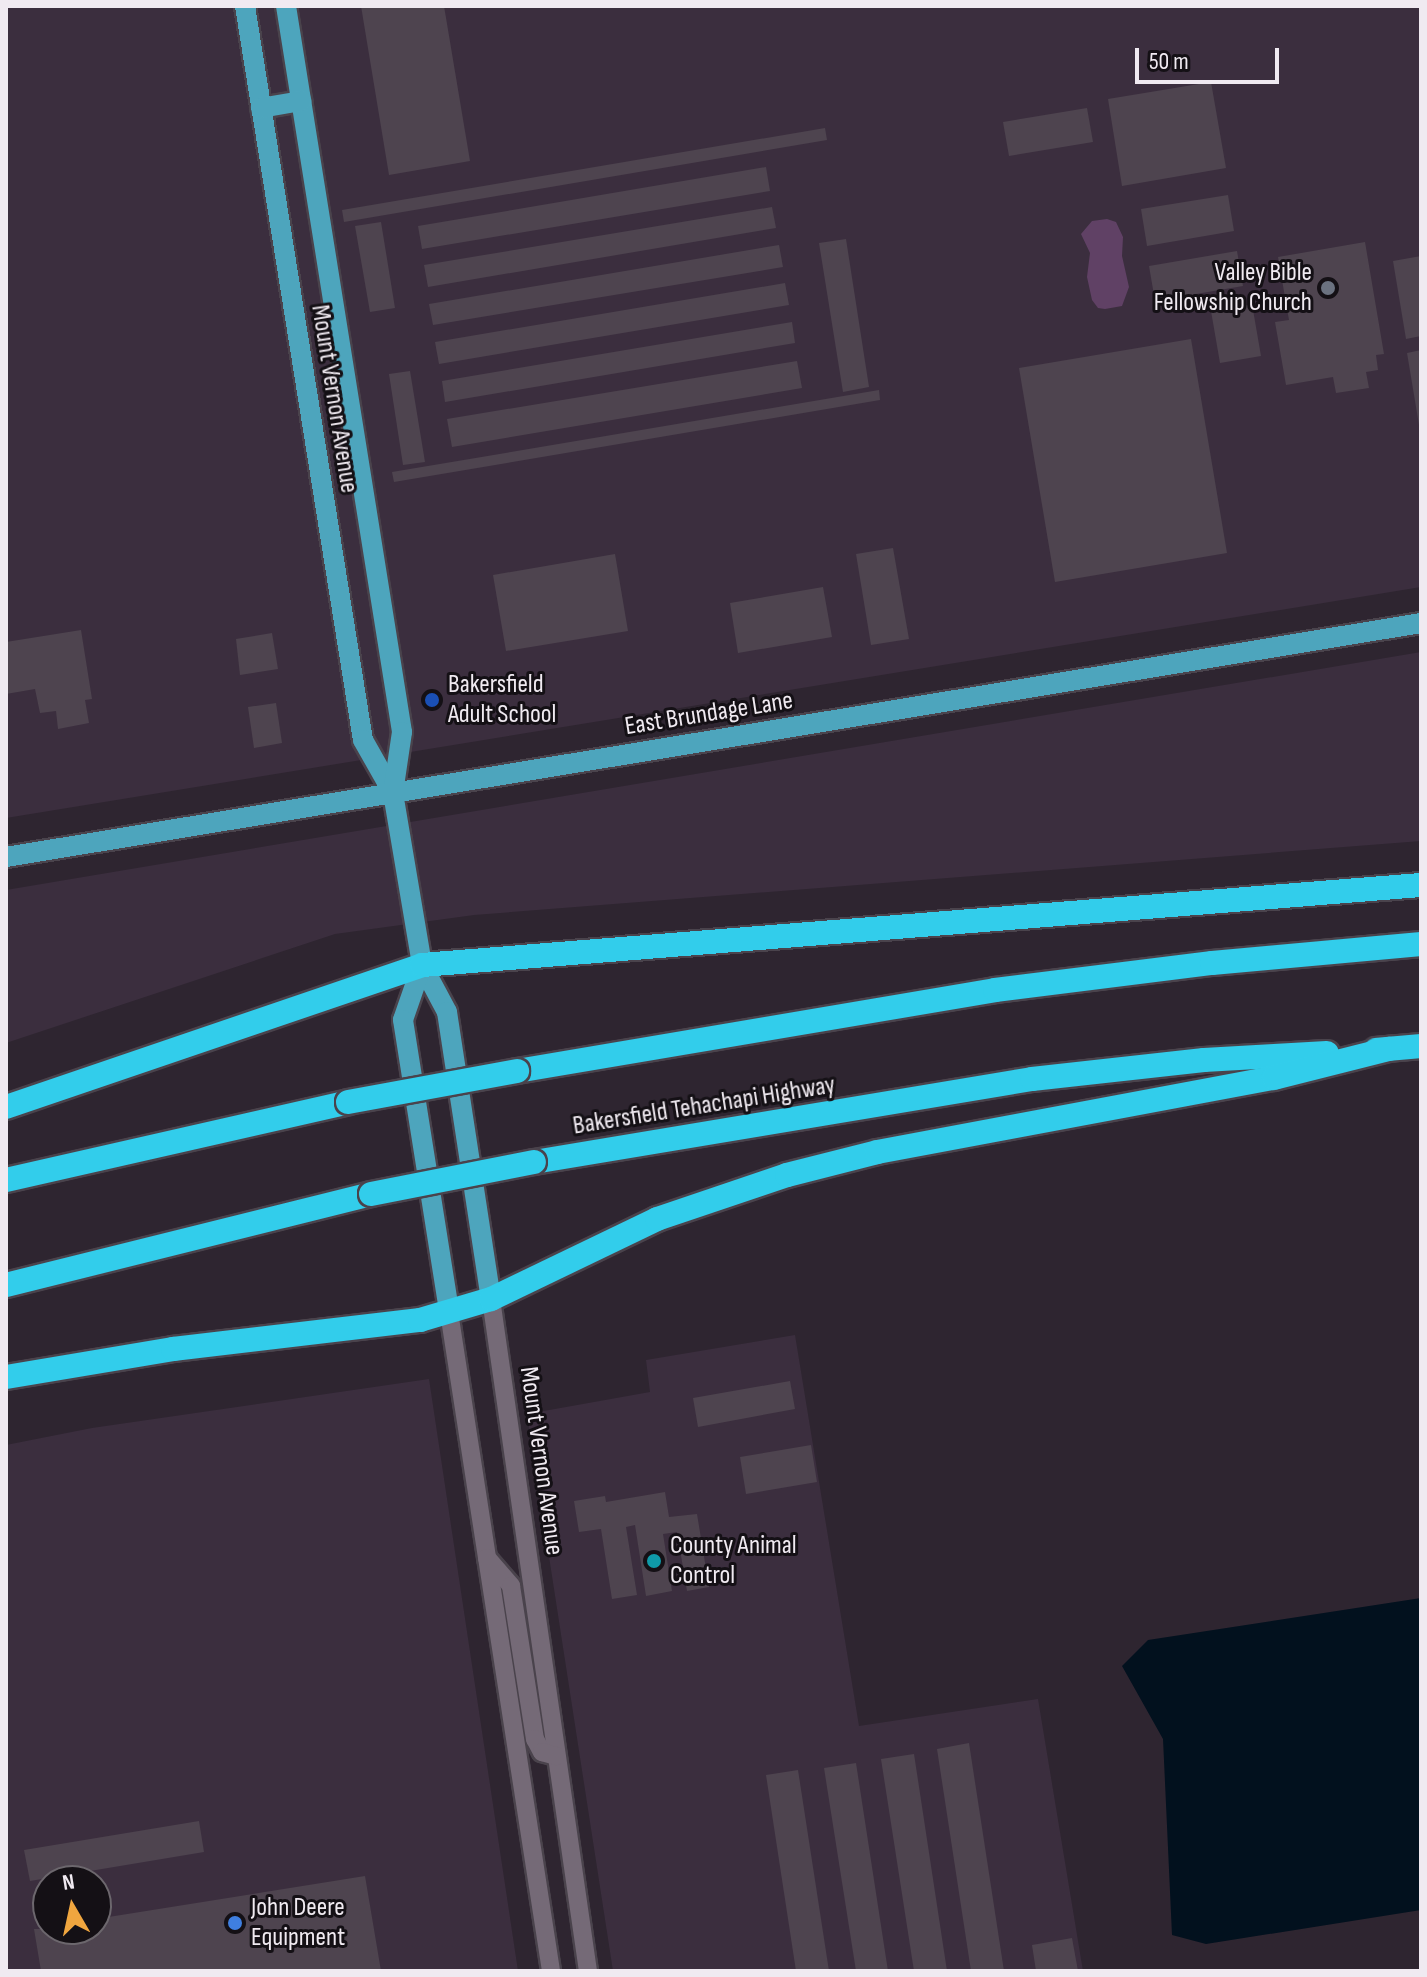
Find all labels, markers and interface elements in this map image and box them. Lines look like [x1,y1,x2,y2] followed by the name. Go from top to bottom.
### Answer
[1139,32,1283,82] scale bar
[1149,47,1189,76] text: 50 m
[1154,257,1312,318] place label: Valley Bible Fellowship Church
[1319,279,1337,297] marker: Valley Bible Fellowship Church
[304,303,364,495] street label: Mount Vernon Avenue
[448,669,556,730] place label: Bakersfield Adult School
[623,685,795,743] street label: East Brundage Lane
[423,691,441,709] marker: Bakersfield Adult School
[571,1070,837,1142] street label: Bakersfield Tehachapi Highway
[512,1365,570,1557] street label: Mount Vernon Avenue
[670,1530,797,1592] place label: County Animal Control
[645,1552,663,1570] marker: County Animal Control
[32,1865,112,1945] north arrow
[61,1869,76,1897] text: N
[251,1892,345,1954] place label: John Deere Equipment
[226,1914,244,1932] marker: John Deere Equipment

